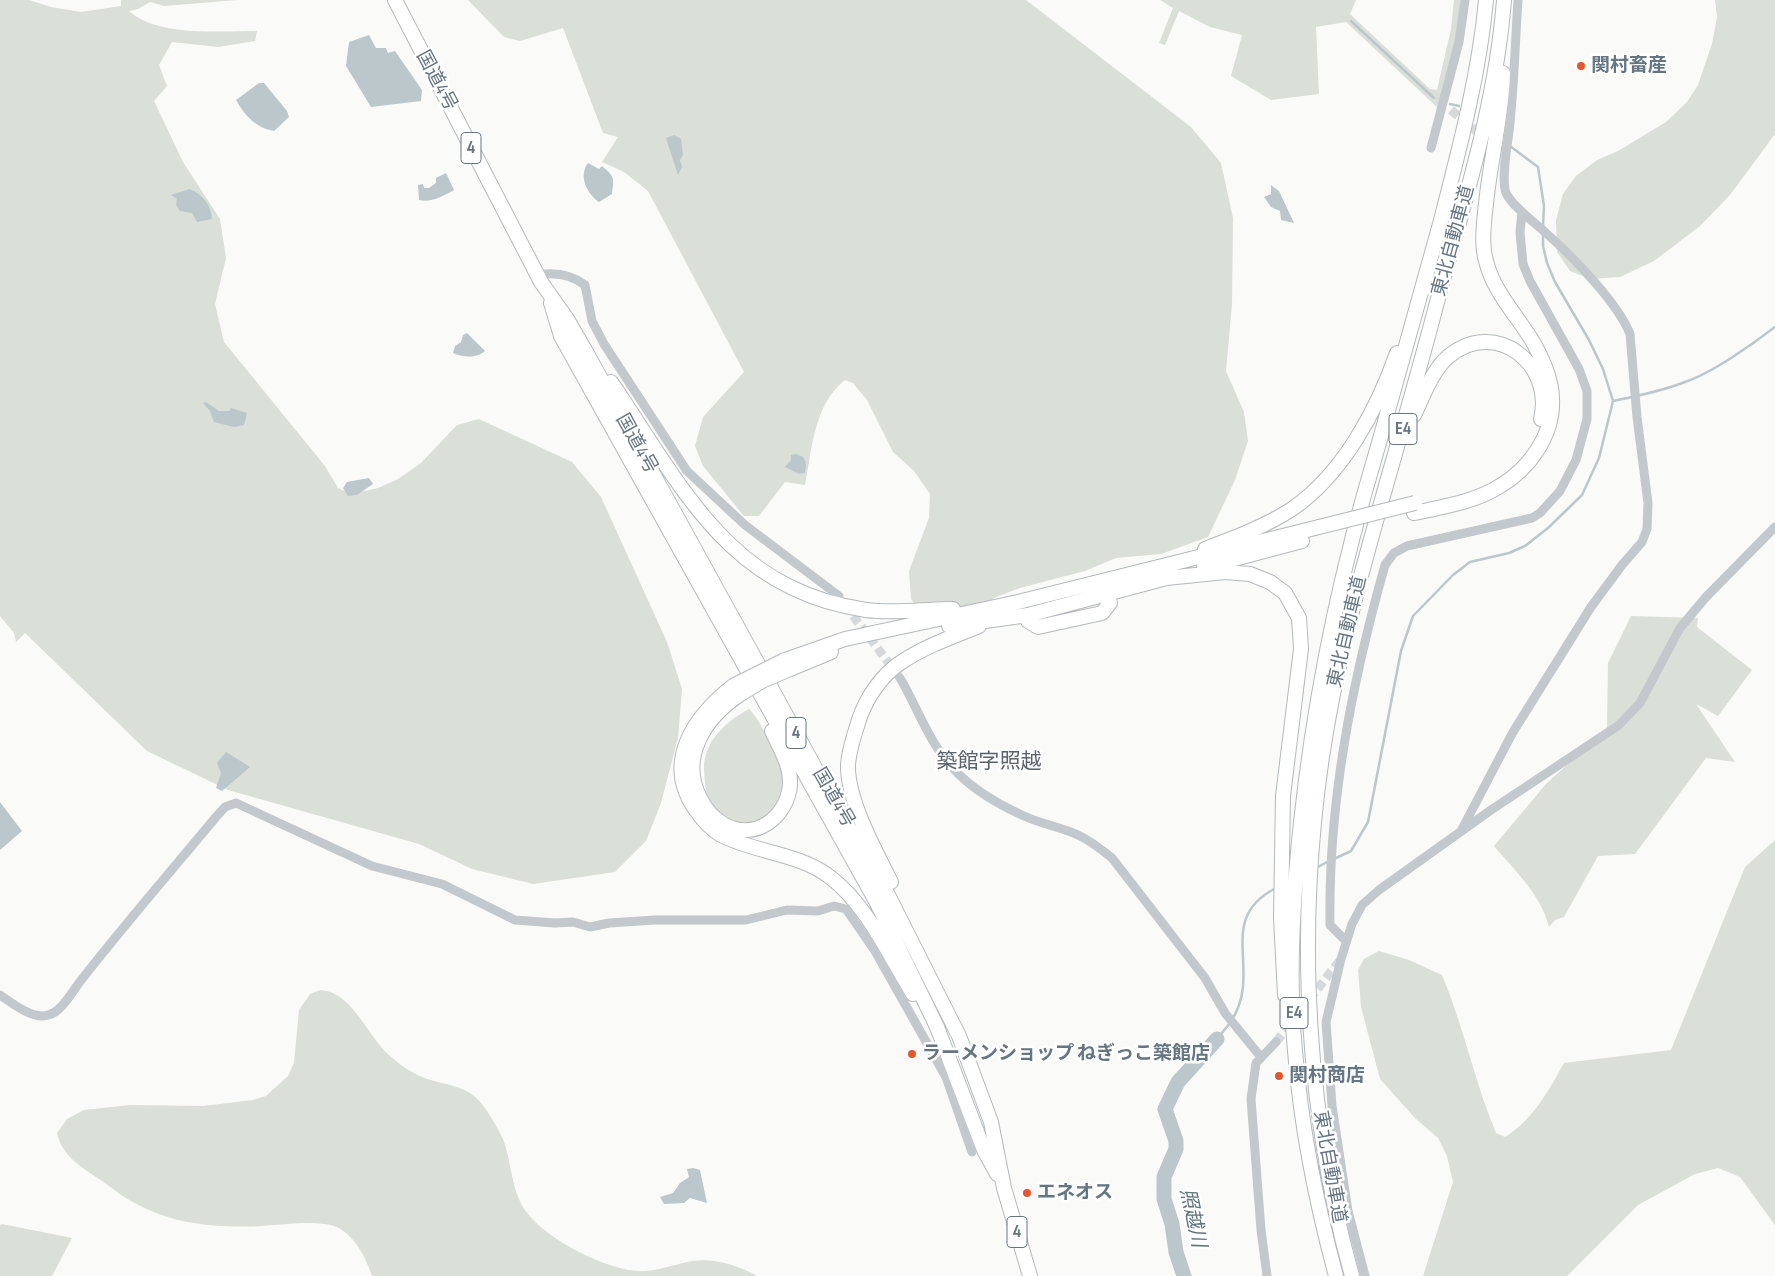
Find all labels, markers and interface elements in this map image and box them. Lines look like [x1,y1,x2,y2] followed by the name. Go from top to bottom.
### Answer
[411,47,461,115] street label: 国道4号
[1591,55,1667,77] place label: 関村畜産
[1575,60,1587,72] marker: 関村畜産
[461,132,481,164] road number: 4
[1428,183,1480,299] street label: 東北自動車道
[610,410,662,478] street label: 国道4号
[1389,414,1417,444] road number: E4
[1324,574,1372,690] street label: 東北自動車道
[786,718,806,748] road number: 4
[937,750,1041,776] district label: 築館字照越
[807,764,859,832] street label: 国道4号
[1280,998,1308,1028] road number: E4
[922,1043,1210,1065] place label: ラーメンショップ ねぎっこ築館店
[906,1048,918,1060] marker: ラーメンショップ ねぎっこ築館店
[1289,1065,1365,1087] place label: 関村商店
[1273,1070,1285,1082] marker: 関村商店
[1308,1109,1350,1225] street label: 東北自動車道
[1037,1182,1113,1204] place label: エネオス
[1174,1186,1210,1250] water label: 照越川
[1021,1187,1033,1199] marker: エネオス
[1007,1216,1027,1248] road number: 4

